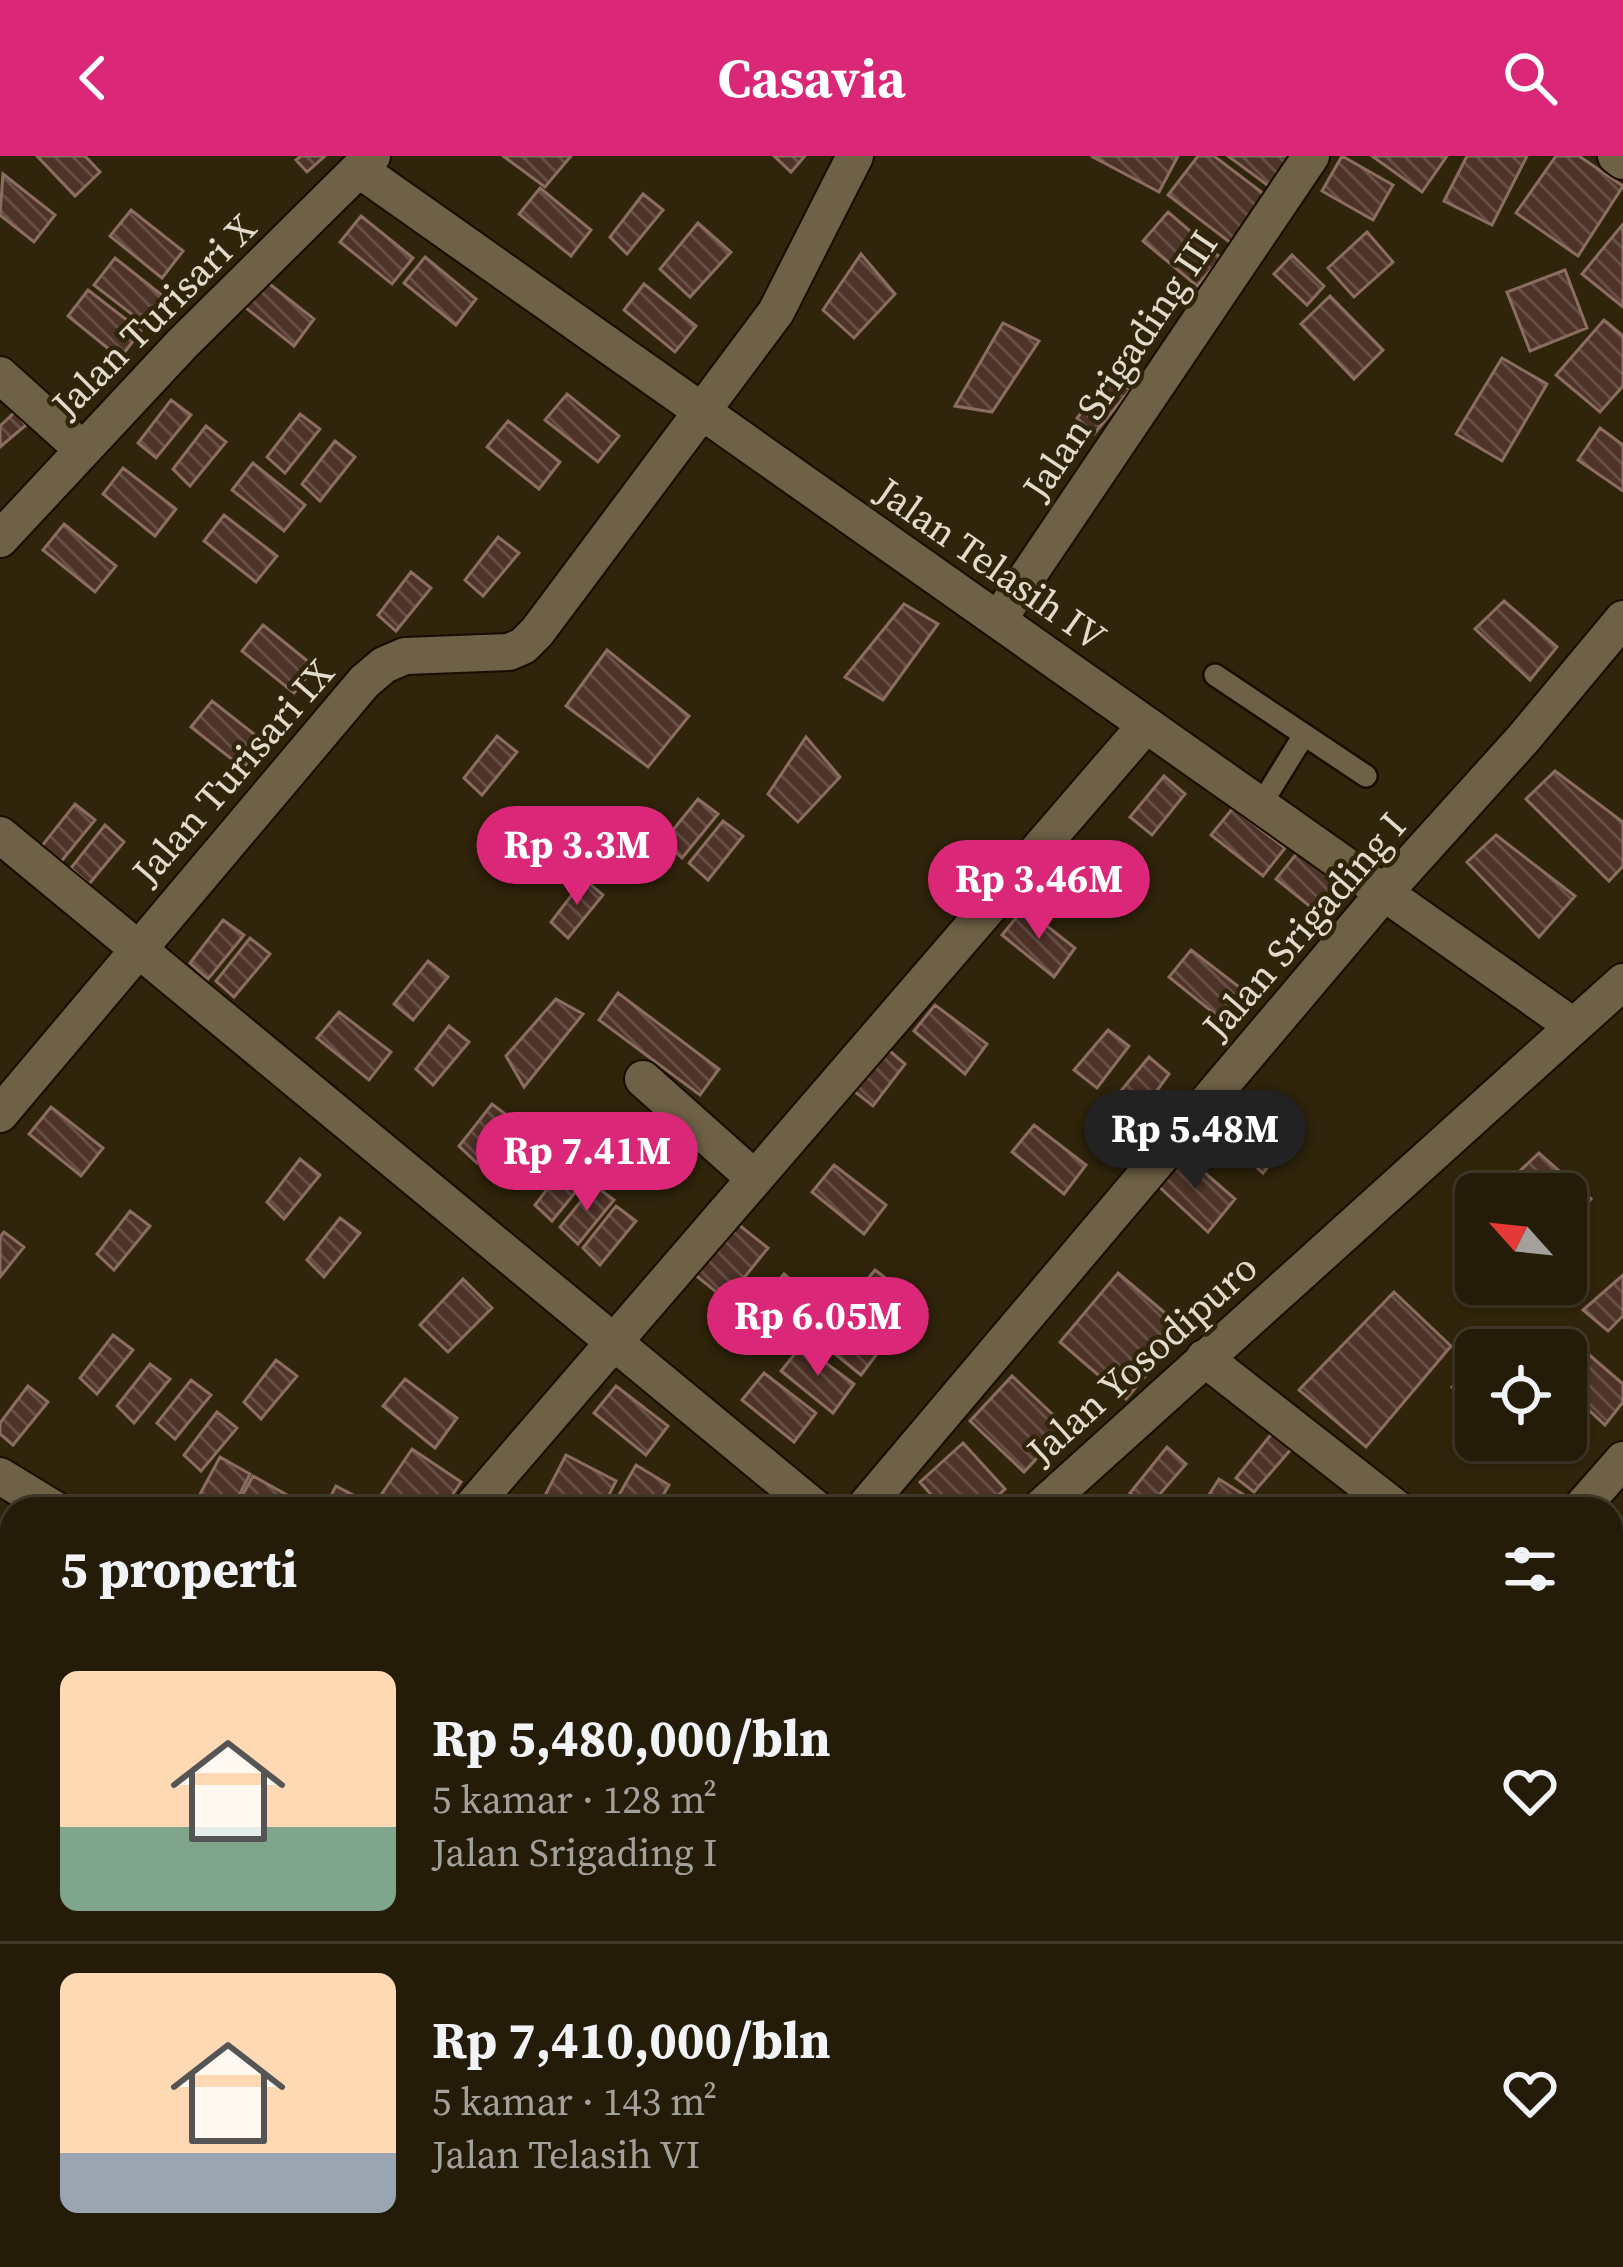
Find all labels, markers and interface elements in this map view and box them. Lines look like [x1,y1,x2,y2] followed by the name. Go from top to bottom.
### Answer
[717,41,906,115] text: Casavia
[60,45,126,111] icon: back
[1497,45,1563,111] icon: search
[39,202,268,431] street label: Jalan Turisari X
[1010,220,1230,511] street label: Jalan Srigading III
[865,464,1117,663] street label: Jalan Telasih IV
[119,648,346,897] street label: Jalan Turisari IX
[1190,801,1418,1052] street label: Jalan Srigading I
[466,806,688,908] pin: Rp 3.3M
[503,818,651,871] text: Rp 3.3M
[915,840,1163,942] pin: Rp 3.46M
[955,852,1123,905] text: Rp 3.46M
[1071,1090,1319,1192] pin: Rp 5.48M
[1111,1102,1279,1155] text: Rp 5.48M
[463,1112,711,1214] pin: Rp 7.41M
[503,1124,671,1177] text: Rp 7.41M
[1455,1173,1587,1305] north arrow
[1455,1173,1587,1461] map controls
[1015,1241,1269,1477] street label: Jalan Yosodipuro
[694,1277,942,1379] pin: Rp 6.05M
[734,1289,902,1342] text: Rp 6.05M
[1455,1329,1587,1461] button: locate
[60,1534,297,1604] text: 5 properti
[1497,1536,1563,1602] icon: filters
[432,1703,831,1773] text: Rp 5,480,000/bln
[156,1719,300,1863] icon: home
[1497,1758,1563,1824] icon: heart
[432,1773,717,1826] text: 5 kamar · 128 m²
[432,1826,718,1879] text: Jalan Srigading I
[432,2005,831,2075] text: Rp 7,410,000/bln
[156,2021,300,2165] icon: home
[1497,2060,1563,2126] icon: heart
[432,2075,717,2128] text: 5 kamar · 143 m²
[432,2128,700,2181] text: Jalan Telasih VI

